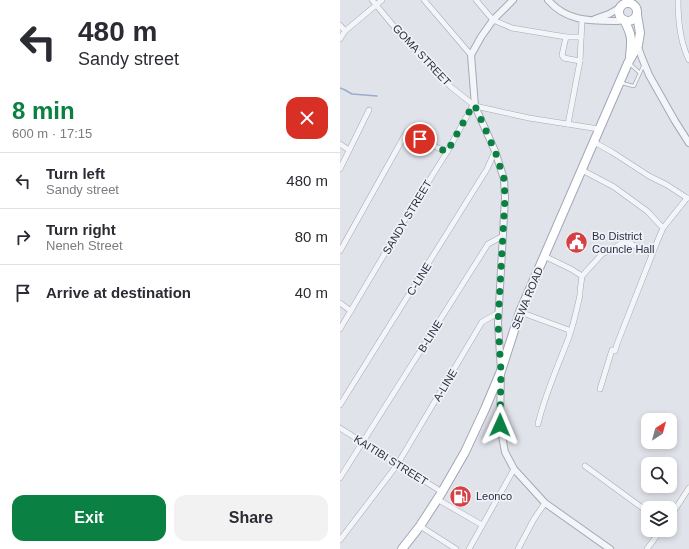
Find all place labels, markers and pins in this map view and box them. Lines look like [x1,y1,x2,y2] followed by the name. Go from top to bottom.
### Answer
[403,122,437,156] pin
[564,229,590,255] public building icon: Bo District Councle Hall
[592,230,654,255] place label: Bo District Councle Hall
[447,483,473,509] fuel station icon: Leonco
[476,490,512,502] place label: Leonco

